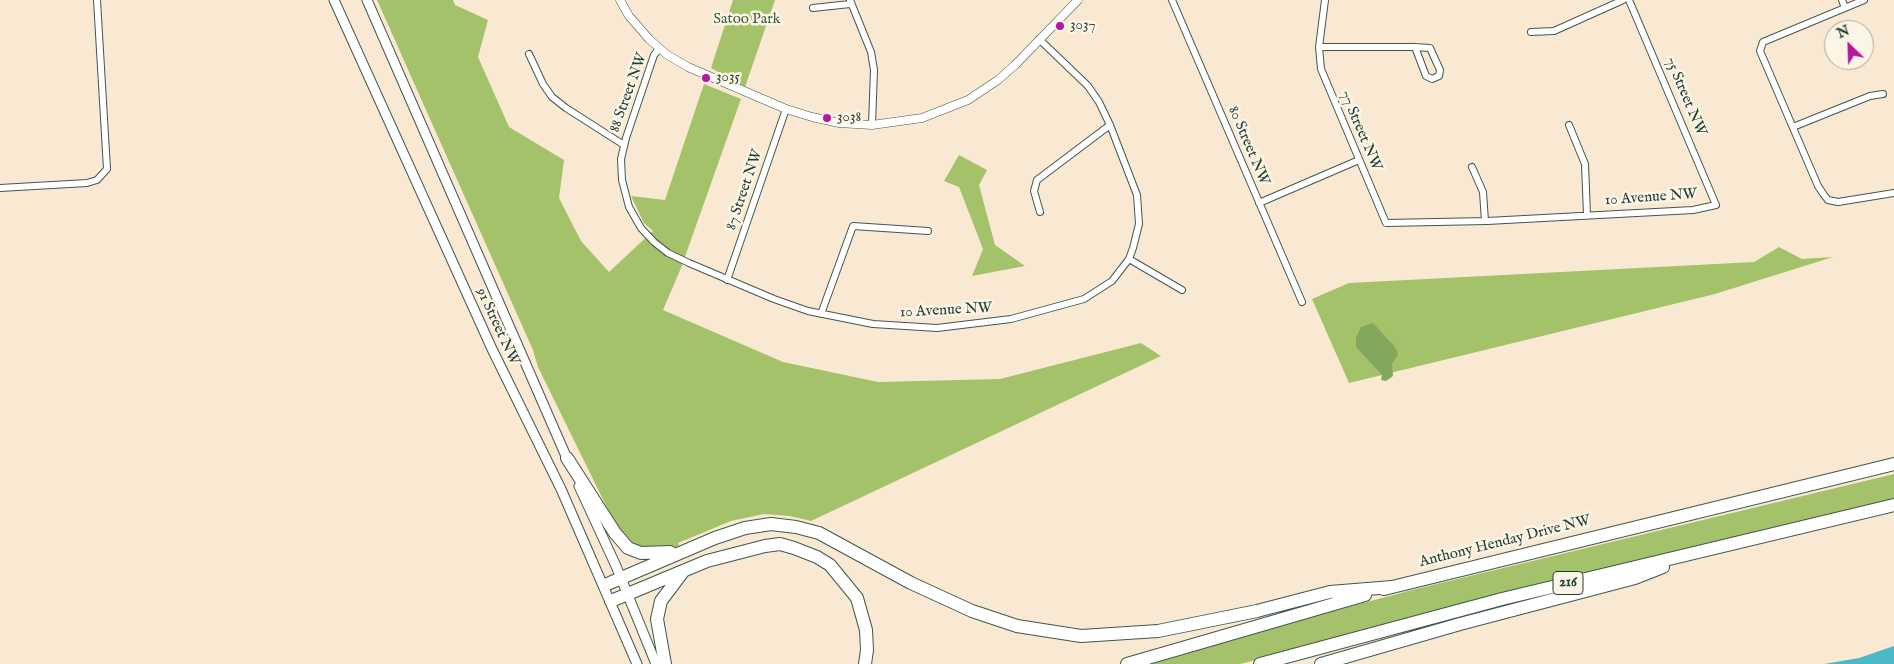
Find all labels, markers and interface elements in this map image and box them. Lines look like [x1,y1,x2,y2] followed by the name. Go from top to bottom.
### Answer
[713,11,781,29] park label: Satoo Park
[1070,17,1096,35] place label: 3037
[1054,20,1066,32] marker: 3037
[1824,20,1874,70] north arrow
[1834,22,1853,43] text: N
[606,51,652,135] street label: 88 Street NW
[1660,55,1710,139] street label: 75 Street NW
[716,69,740,87] place label: 3035
[700,72,712,84] marker: 3035
[1335,88,1385,174] street label: 77 Street NW
[1223,104,1273,188] street label: 80 Street NW
[837,109,861,127] place label: 3038
[821,112,833,124] marker: 3038
[723,147,767,233] street label: 87 Street NW
[1604,186,1698,210] street label: 10 Avenue NW
[471,286,523,368] street label: 91 Street NW
[899,300,993,322] street label: 10 Avenue NW
[1418,512,1592,572] street label: Anthony Henday Drive NW
[1553,572,1583,594] road number: 216

